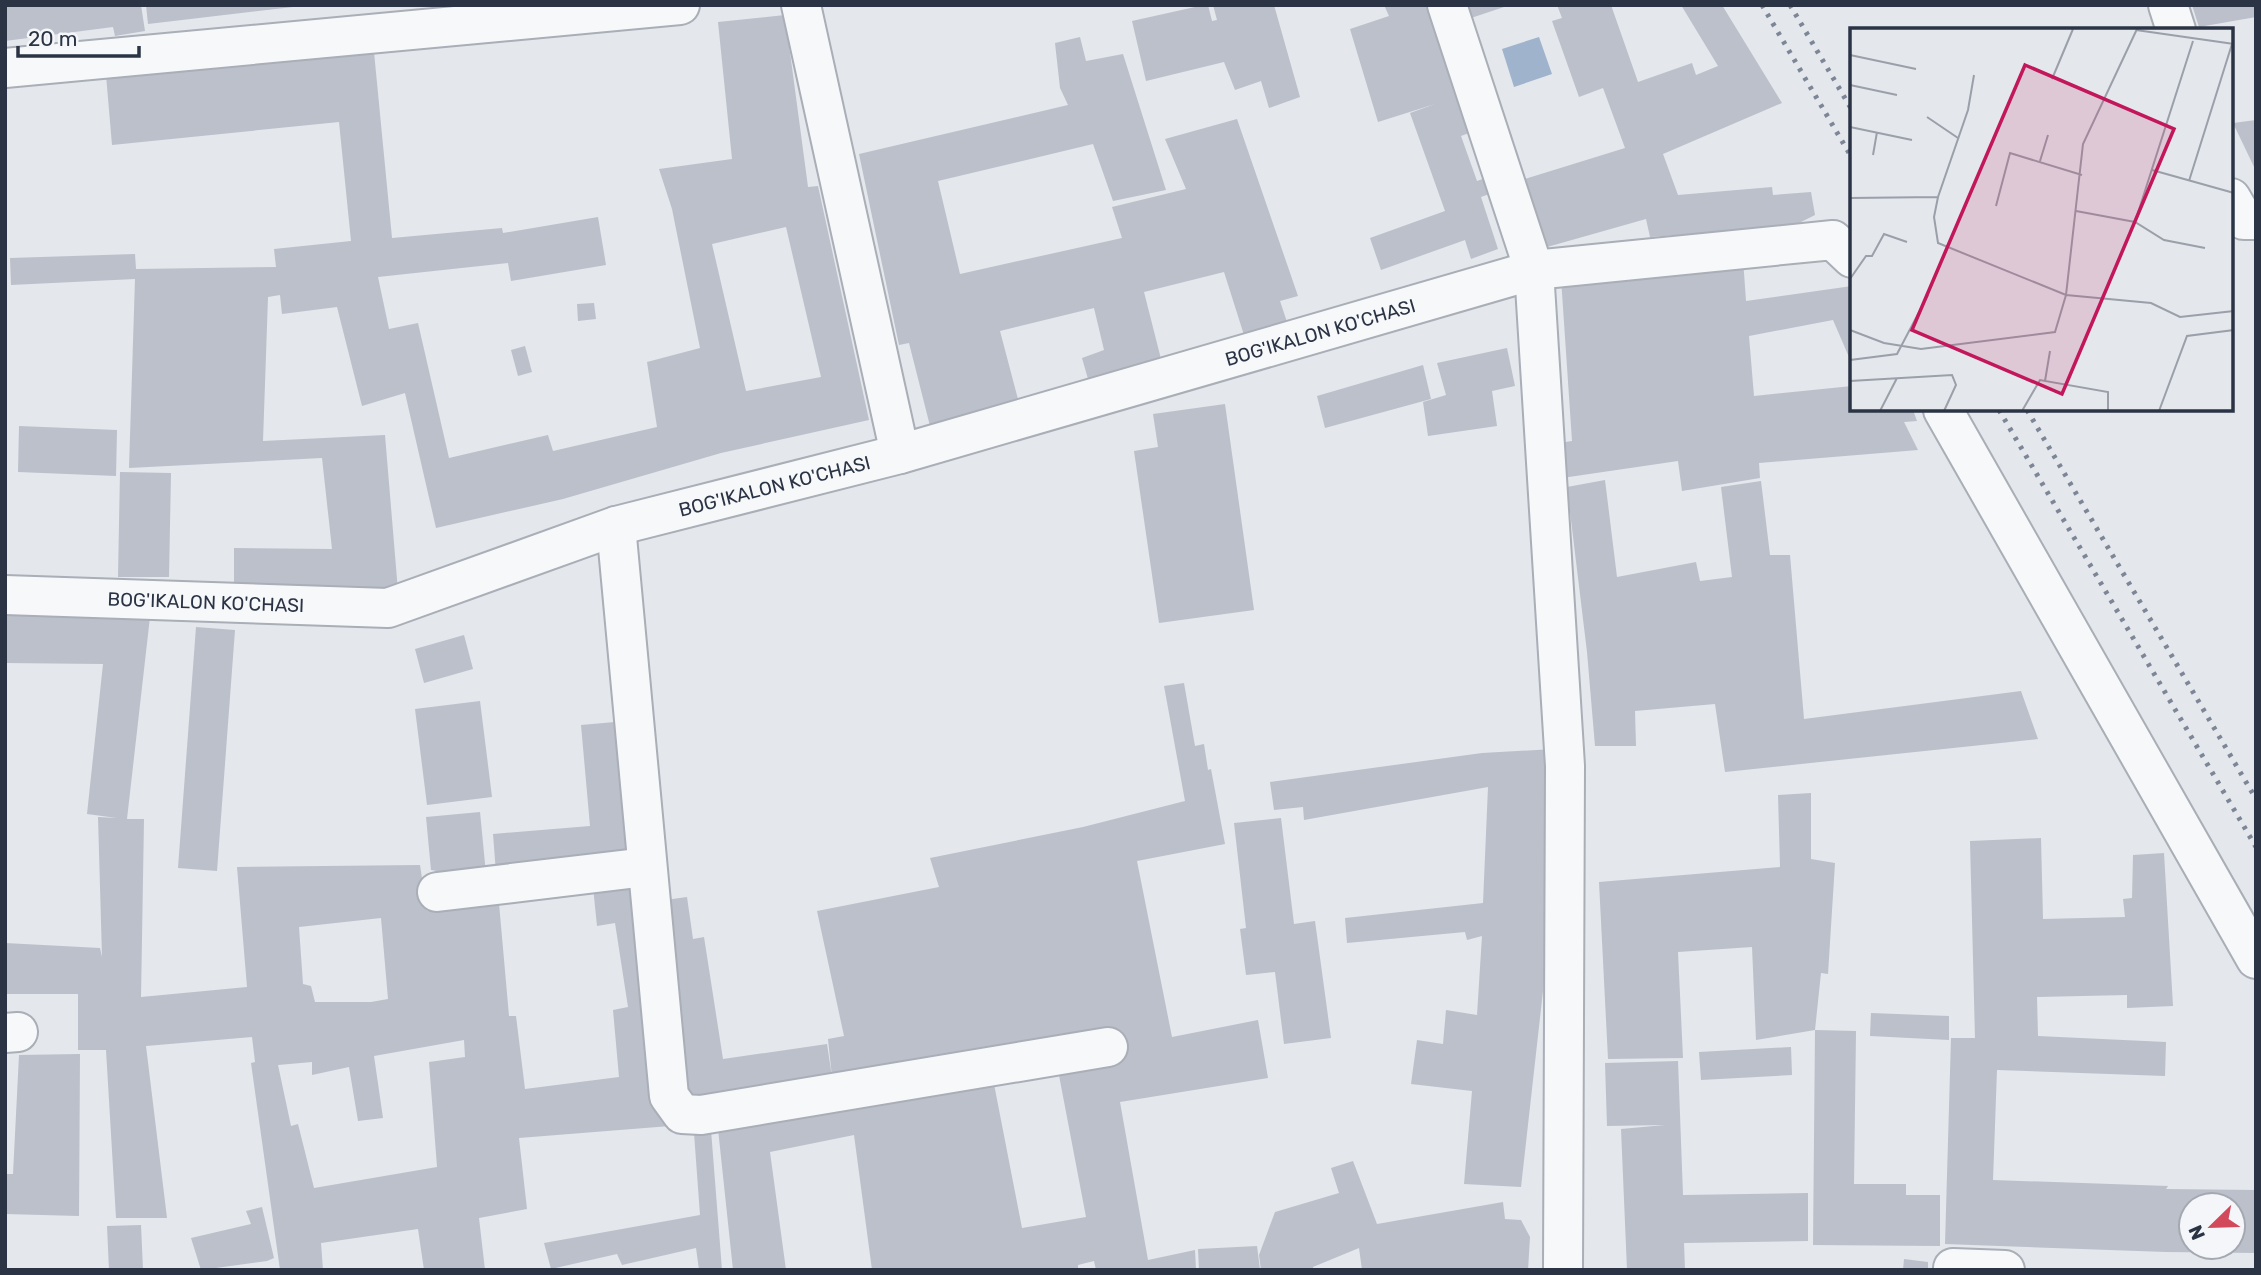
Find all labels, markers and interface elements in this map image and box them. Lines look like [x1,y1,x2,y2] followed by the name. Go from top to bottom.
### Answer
[18,14,138,58] scale bar
[28,26,77,51] text: 20 m
[1850,28,2233,411] inset map
[1222,294,1418,371] street label: BOG'IKALON KO'CHASI
[676,450,873,521] street label: BOG'IKALON KO'CHASI
[107,587,305,617] street label: BOG'IKALON KO'CHASI
[2177,1191,2247,1261] north arrow
[2184,1222,2210,1243] text: N

